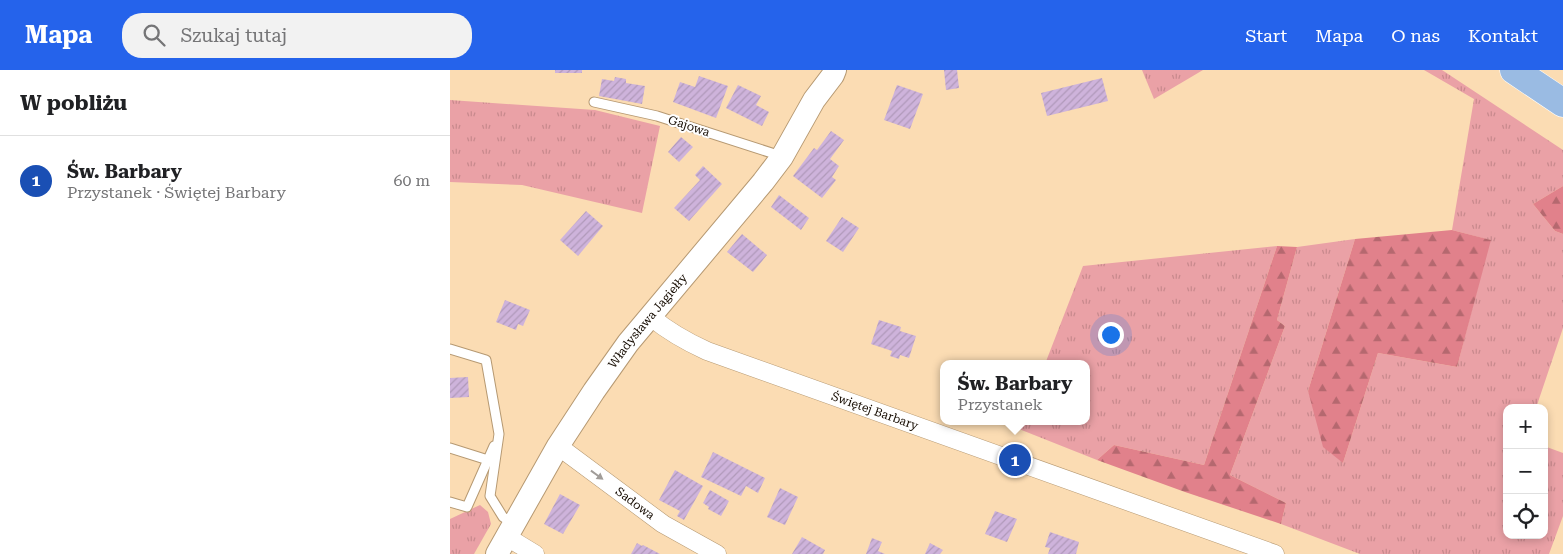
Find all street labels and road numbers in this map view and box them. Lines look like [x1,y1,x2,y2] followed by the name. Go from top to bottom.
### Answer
[666,113,712,139] street label: Gajowa
[605,270,691,371] street label: Władysława Jagiełły
[830,389,921,433] street label: Świętej Barbary
[613,484,658,523] street label: Sadowa

